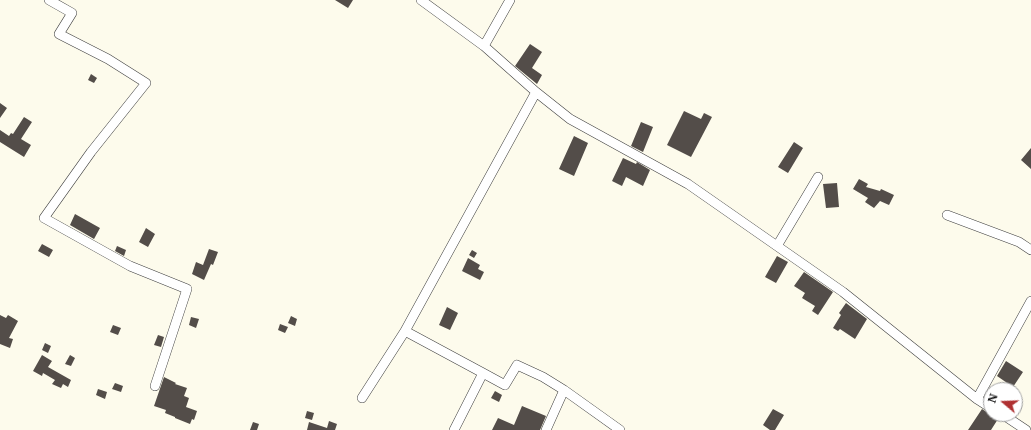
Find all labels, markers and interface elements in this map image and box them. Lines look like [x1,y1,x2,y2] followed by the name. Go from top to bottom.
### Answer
[983,382,1023,422] north arrow
[985,392,1001,405] text: N

